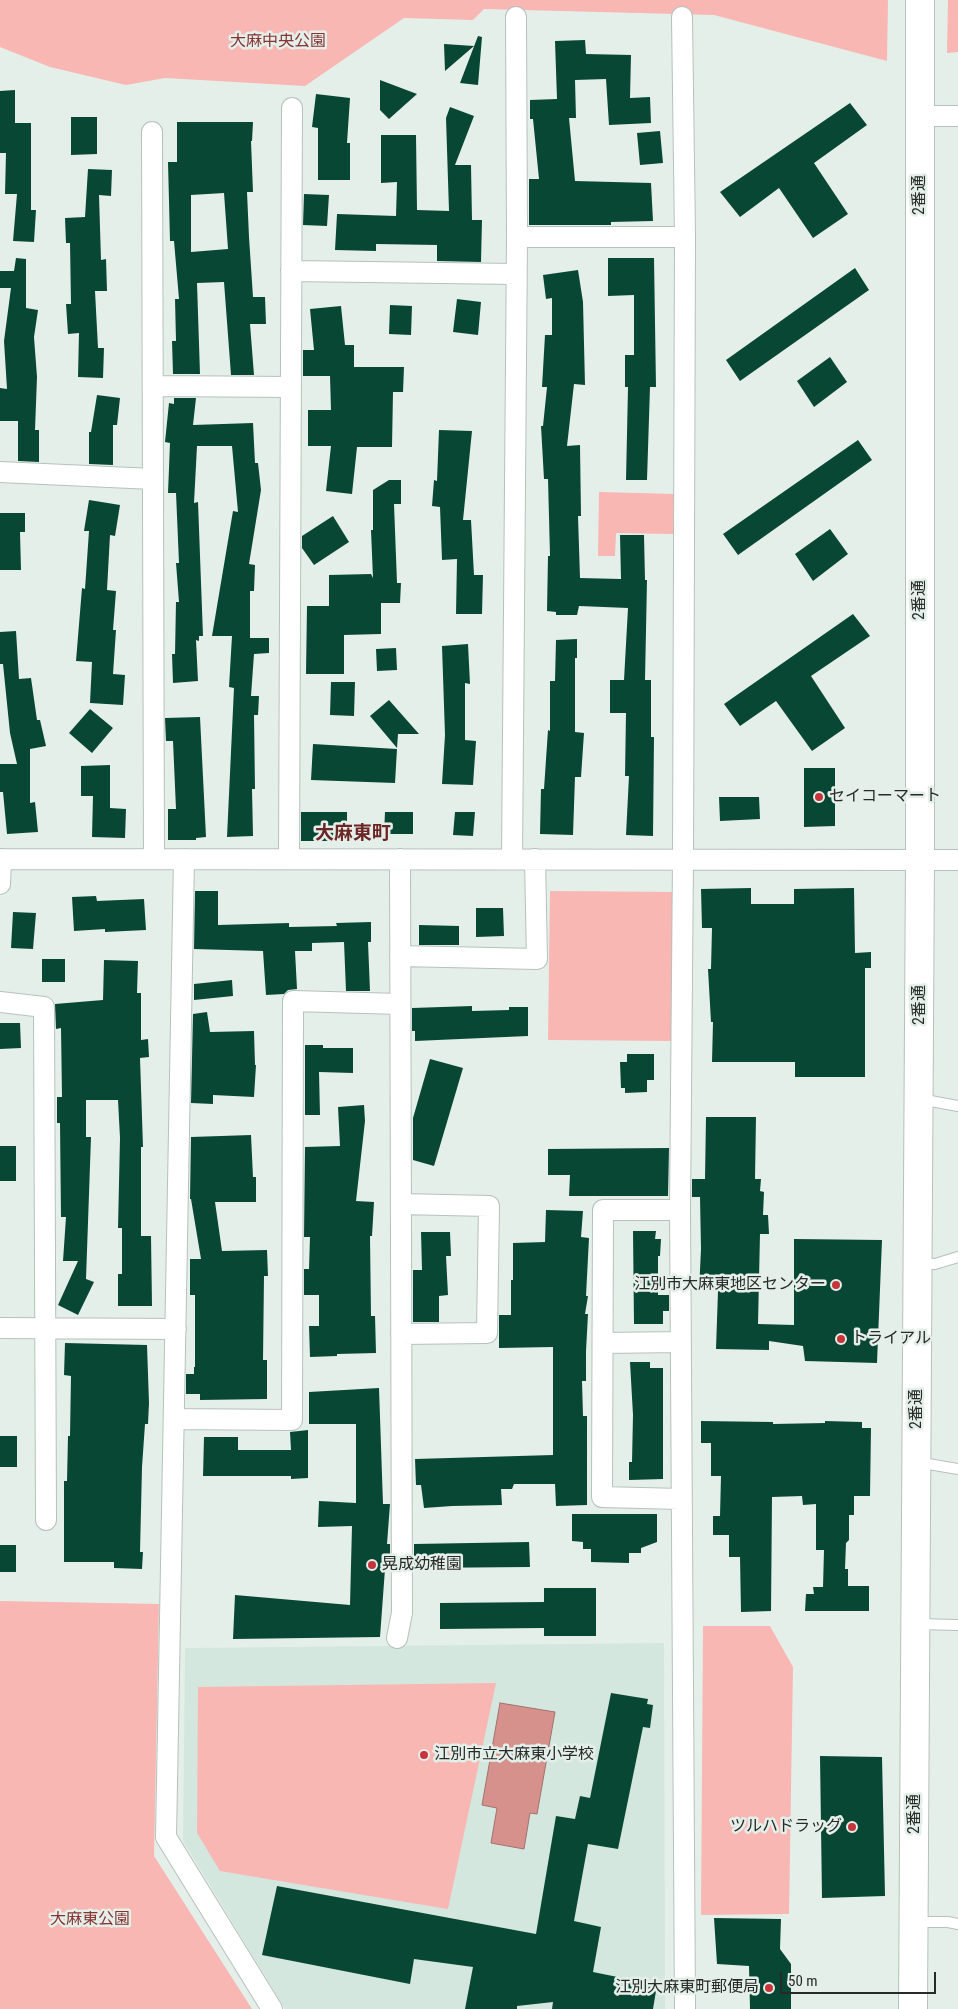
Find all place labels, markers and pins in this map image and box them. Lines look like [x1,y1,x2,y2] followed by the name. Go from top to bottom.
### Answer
[829,787,941,807] place label: セイコーマート
[813,791,825,803] marker: セイコーマート
[634,1275,826,1295] place label: 江別市大麻東地区センター
[830,1279,842,1291] marker: 江別市大麻東地区センター
[851,1329,931,1349] place label: トライアル
[835,1333,847,1345] marker: トライアル
[382,1555,462,1575] place label: 晃成幼稚園
[366,1559,378,1571] marker: 晃成幼稚園
[434,1745,594,1765] place label: 江別市立大麻東小学校
[418,1749,430,1761] marker: 江別市立大麻東小学校
[730,1817,842,1837] place label: ツルハドラッグ
[846,1821,858,1833] marker: ツルハドラッグ
[615,1978,759,1998] place label: 江別大麻東町郵便局
[763,1982,775,1994] marker: 江別大麻東町郵便局

